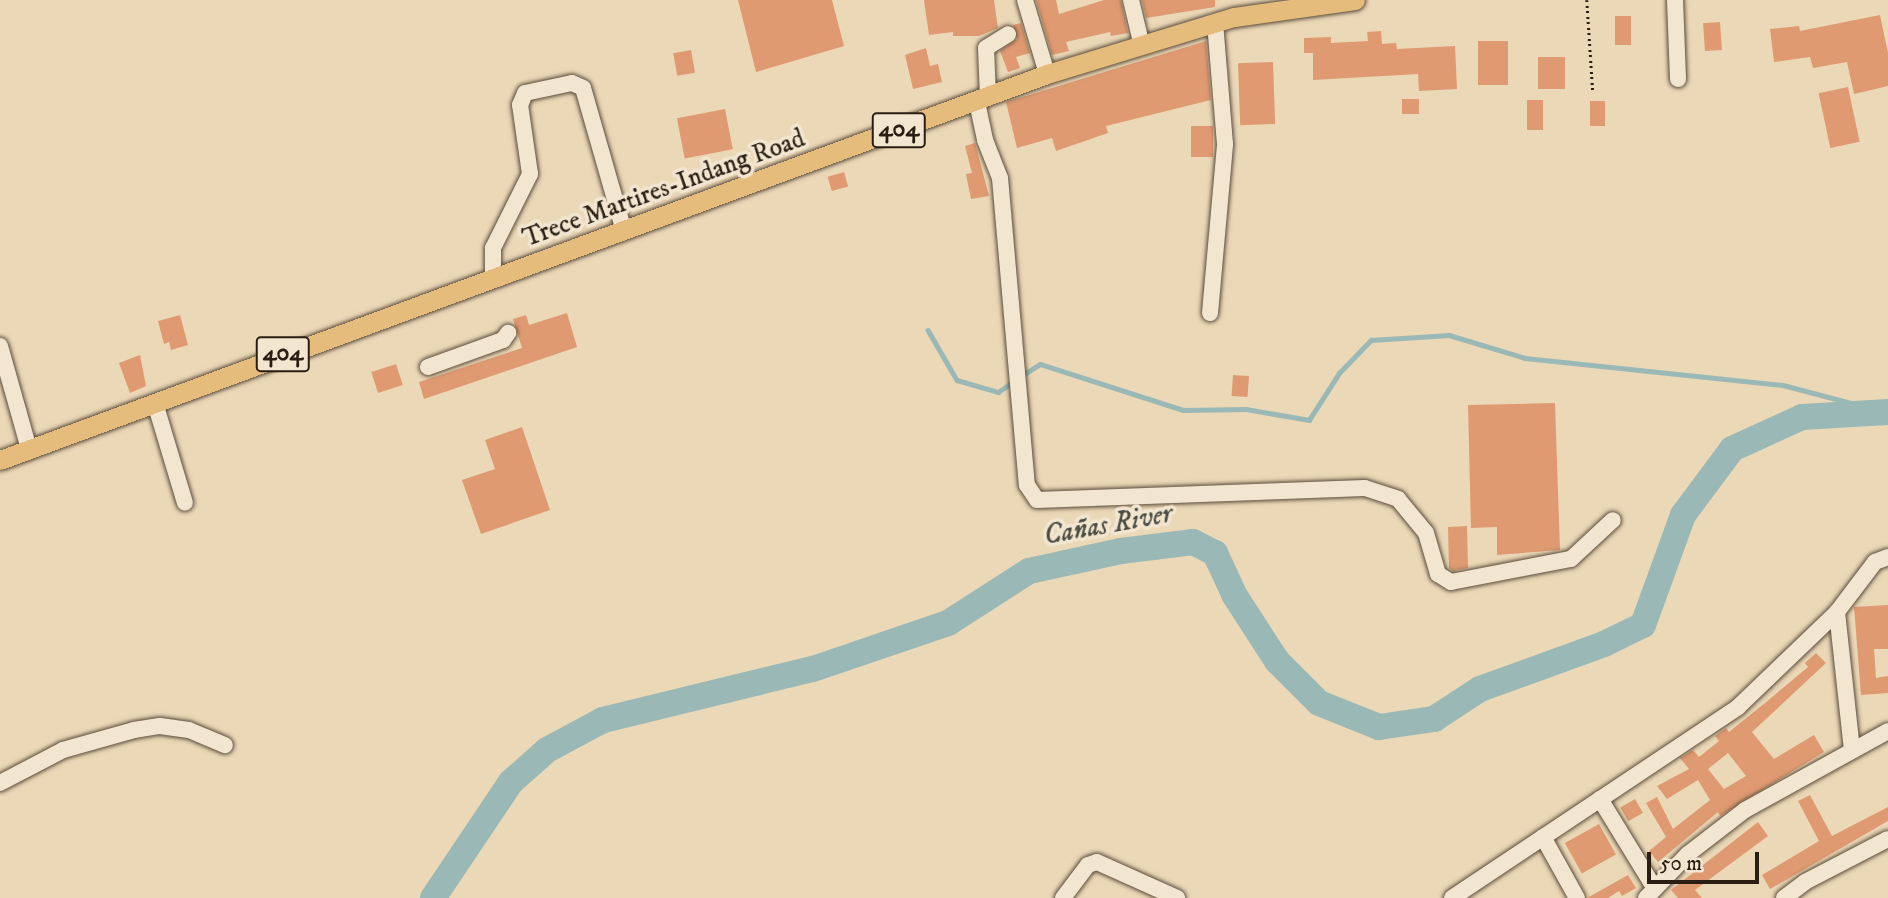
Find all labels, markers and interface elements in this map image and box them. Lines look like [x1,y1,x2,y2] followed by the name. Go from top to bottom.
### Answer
[871,110,927,150] road number: 404
[519,123,809,255] street label: Trece Martires-Indang Road
[255,334,311,374] road number: 404
[1041,497,1175,553] water label: Cañas River
[1650,838,1762,882] scale bar
[1660,851,1702,877] text: 50 m

